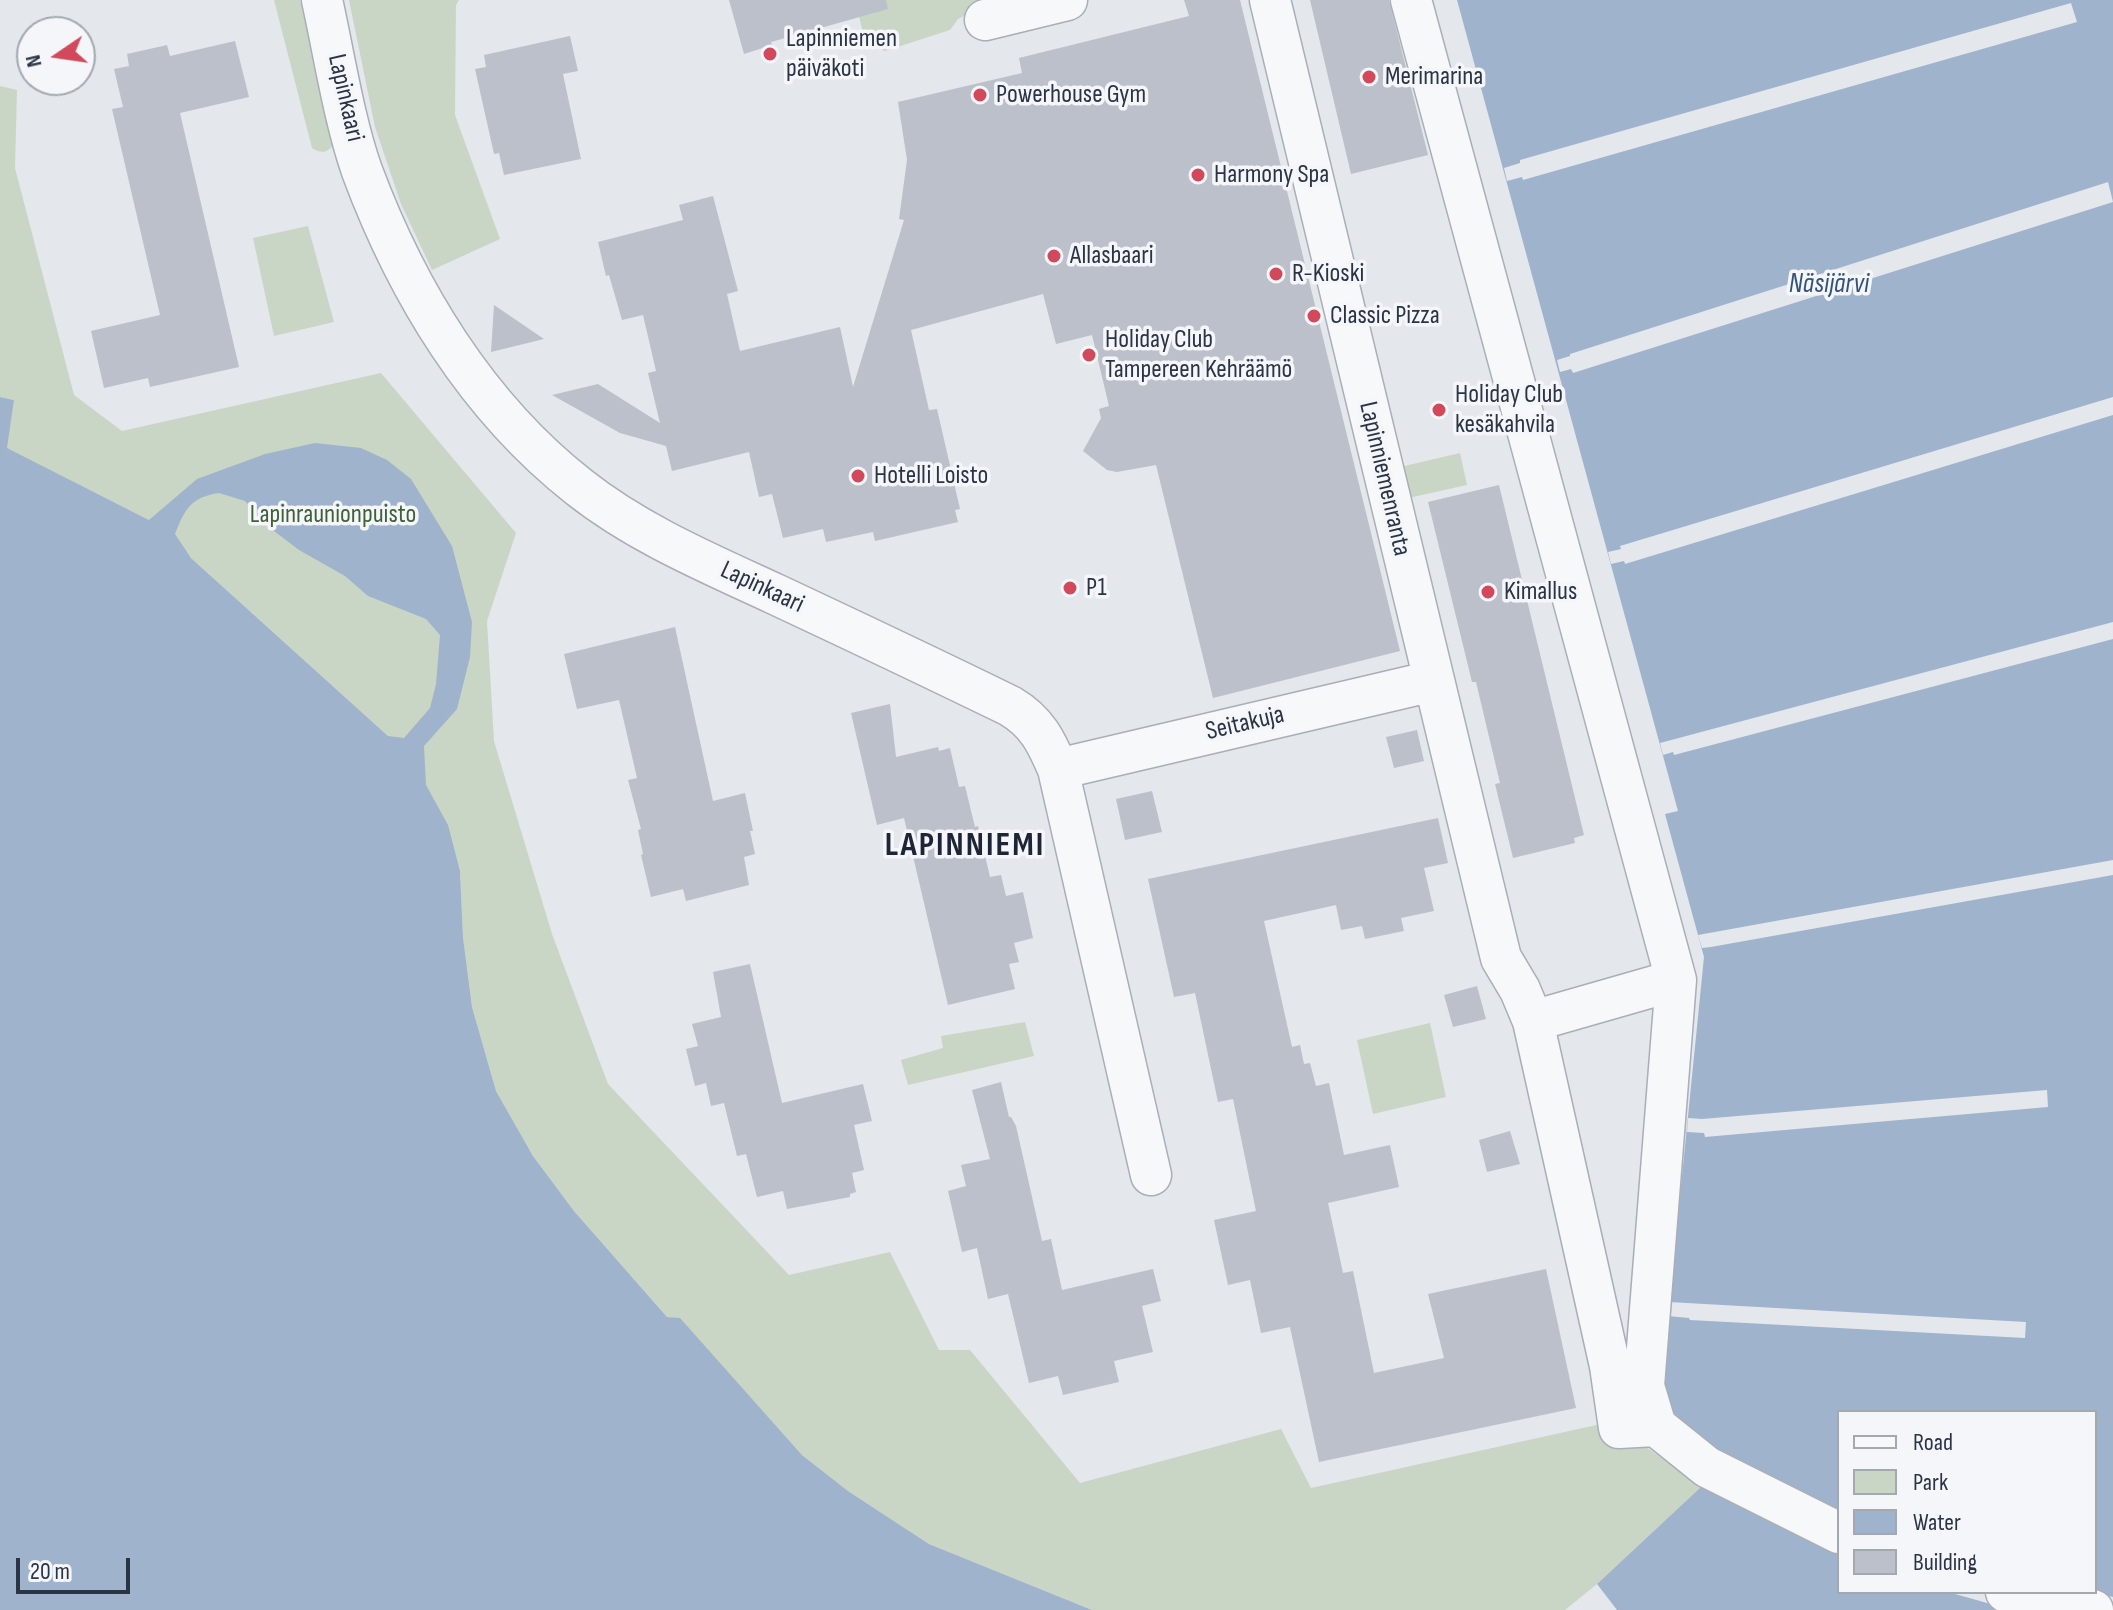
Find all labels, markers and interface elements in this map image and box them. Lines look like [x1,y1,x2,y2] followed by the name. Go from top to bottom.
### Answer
[16,16,96,96] north arrow
[786,23,897,84] place label: Lapinniemen päiväkoti
[761,45,779,63] marker: Lapinniemen päiväkoti
[320,51,370,145] street label: Lapinkaari
[20,52,49,70] text: N
[1385,61,1483,93] place label: Merimarina
[1360,68,1378,86] marker: Merimarina
[996,79,1146,111] place label: Powerhouse Gym
[971,86,989,104] marker: Powerhouse Gym
[1214,159,1329,191] place label: Harmony Spa
[1189,166,1207,184] marker: Harmony Spa
[1070,240,1154,272] place label: Allasbaari
[1045,247,1063,265] marker: Allasbaari
[1292,258,1364,290] place label: R-Kioski
[1267,265,1285,283] marker: R-Kioski
[1789,268,1869,302] water label: Näsijärvi
[1330,300,1440,332] place label: Classic Pizza
[1305,307,1323,325] marker: Classic Pizza
[1105,324,1292,386] place label: Holiday Club Tampereen Kehräämö
[1080,346,1098,364] marker: Holiday Club Tampereen Kehräämö
[1455,379,1563,440] place label: Holiday Club kesäkahvila
[1351,399,1417,559] street label: Lapinniemenranta
[1430,401,1448,419] marker: Holiday Club kesäkahvila
[874,460,988,492] place label: Hotelli Loisto
[849,467,867,485] marker: Hotelli Loisto
[250,499,416,531] park label: Lapinraunionpuisto
[715,555,809,621] street label: Lapinkaari
[1086,572,1107,604] place label: P1
[1504,576,1577,608] place label: Kimallus
[1061,579,1079,597] marker: P1
[1479,583,1497,601] marker: Kimallus
[1203,700,1287,748] street label: Seitakuja
[885,826,1045,866] district label: LAPINNIEMI
[1837,1410,2097,1594] legend
[1913,1428,1953,1457] text: Road
[1913,1468,1948,1497] text: Park
[1913,1508,1961,1537] text: Water
[20,1542,134,1592] scale bar
[1913,1548,1977,1577] text: Building
[30,1557,70,1586] text: 20 m

